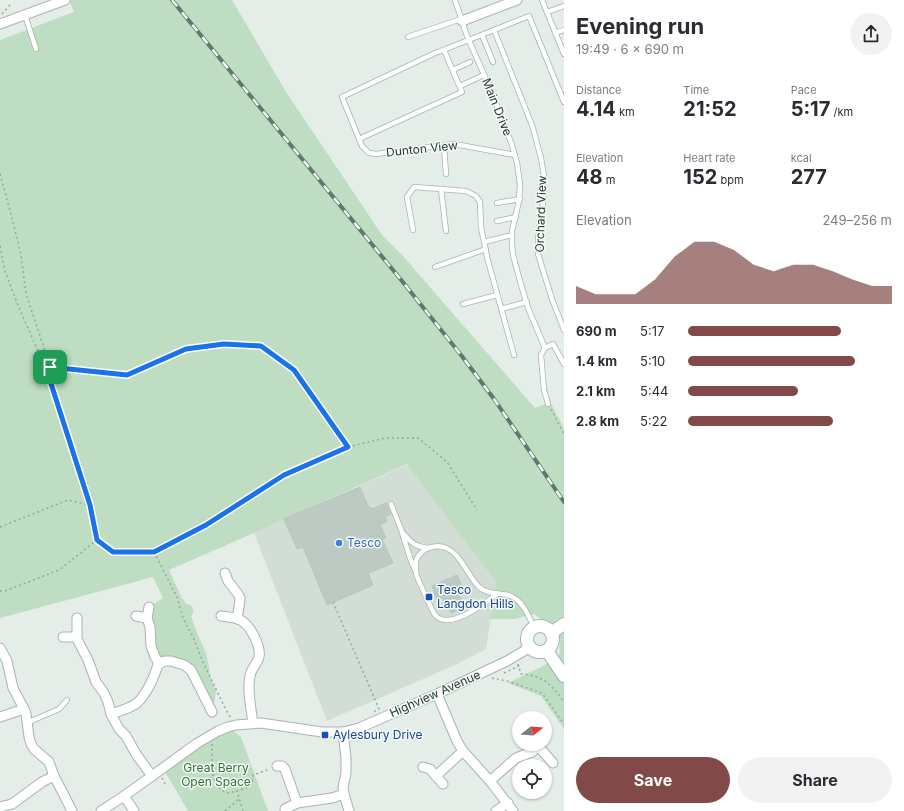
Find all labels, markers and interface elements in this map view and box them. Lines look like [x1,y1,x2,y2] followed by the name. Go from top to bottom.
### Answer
[576,13,704,39] text: Evening run
[850,13,892,55] button: share
[576,41,684,57] text: 19:49 · 6 × 690 m
[479,76,516,138] street label: Main Drive
[576,83,621,97] text: Distance
[683,83,709,97] text: Time
[791,83,817,97] text: Pace
[576,97,616,121] text: 4.14
[683,97,737,121] text: 21:52
[791,97,830,121] text: 5:17
[616,105,635,119] text: km
[830,105,853,119] text: /km
[385,137,459,160] street label: Dunton View
[576,151,623,165] text: Elevation
[683,151,735,165] text: Heart rate
[791,151,812,165] text: kcal
[576,165,603,189] text: 48
[683,165,717,189] text: 152
[791,165,827,189] text: 277
[603,173,615,187] text: m
[717,173,744,187] text: bpm
[532,175,549,253] street label: Orchard View
[576,212,632,228] text: Elevation
[822,212,892,228] text: 249–256 m
[576,323,617,339] text: 690 m
[640,323,664,339] text: 5:17
[33,350,67,384] pin
[576,353,617,369] text: 1.4 km
[640,353,665,369] text: 5:10
[39,356,61,378] icon: arrive
[576,383,615,399] text: 2.1 km
[640,383,668,399] text: 5:44
[576,413,619,429] text: 2.8 km
[640,413,668,429] text: 5:22
[347,535,381,550] place label: Tesco
[334,538,344,548] marker: Tesco
[437,582,514,611] place label: Tesco Langdon Hills
[424,592,434,602] marker: Tesco Langdon Hills
[387,667,483,720] street label: Highview Avenue
[512,711,552,751] north arrow
[512,711,552,799] map controls
[333,727,423,742] place label: Aylesbury Drive
[320,730,330,740] marker: Aylesbury Drive
[576,757,730,803] button: Save
[738,757,892,803] button: Share
[512,759,552,799] button: locate
[181,760,251,789] park label: Great Berry Open Space

